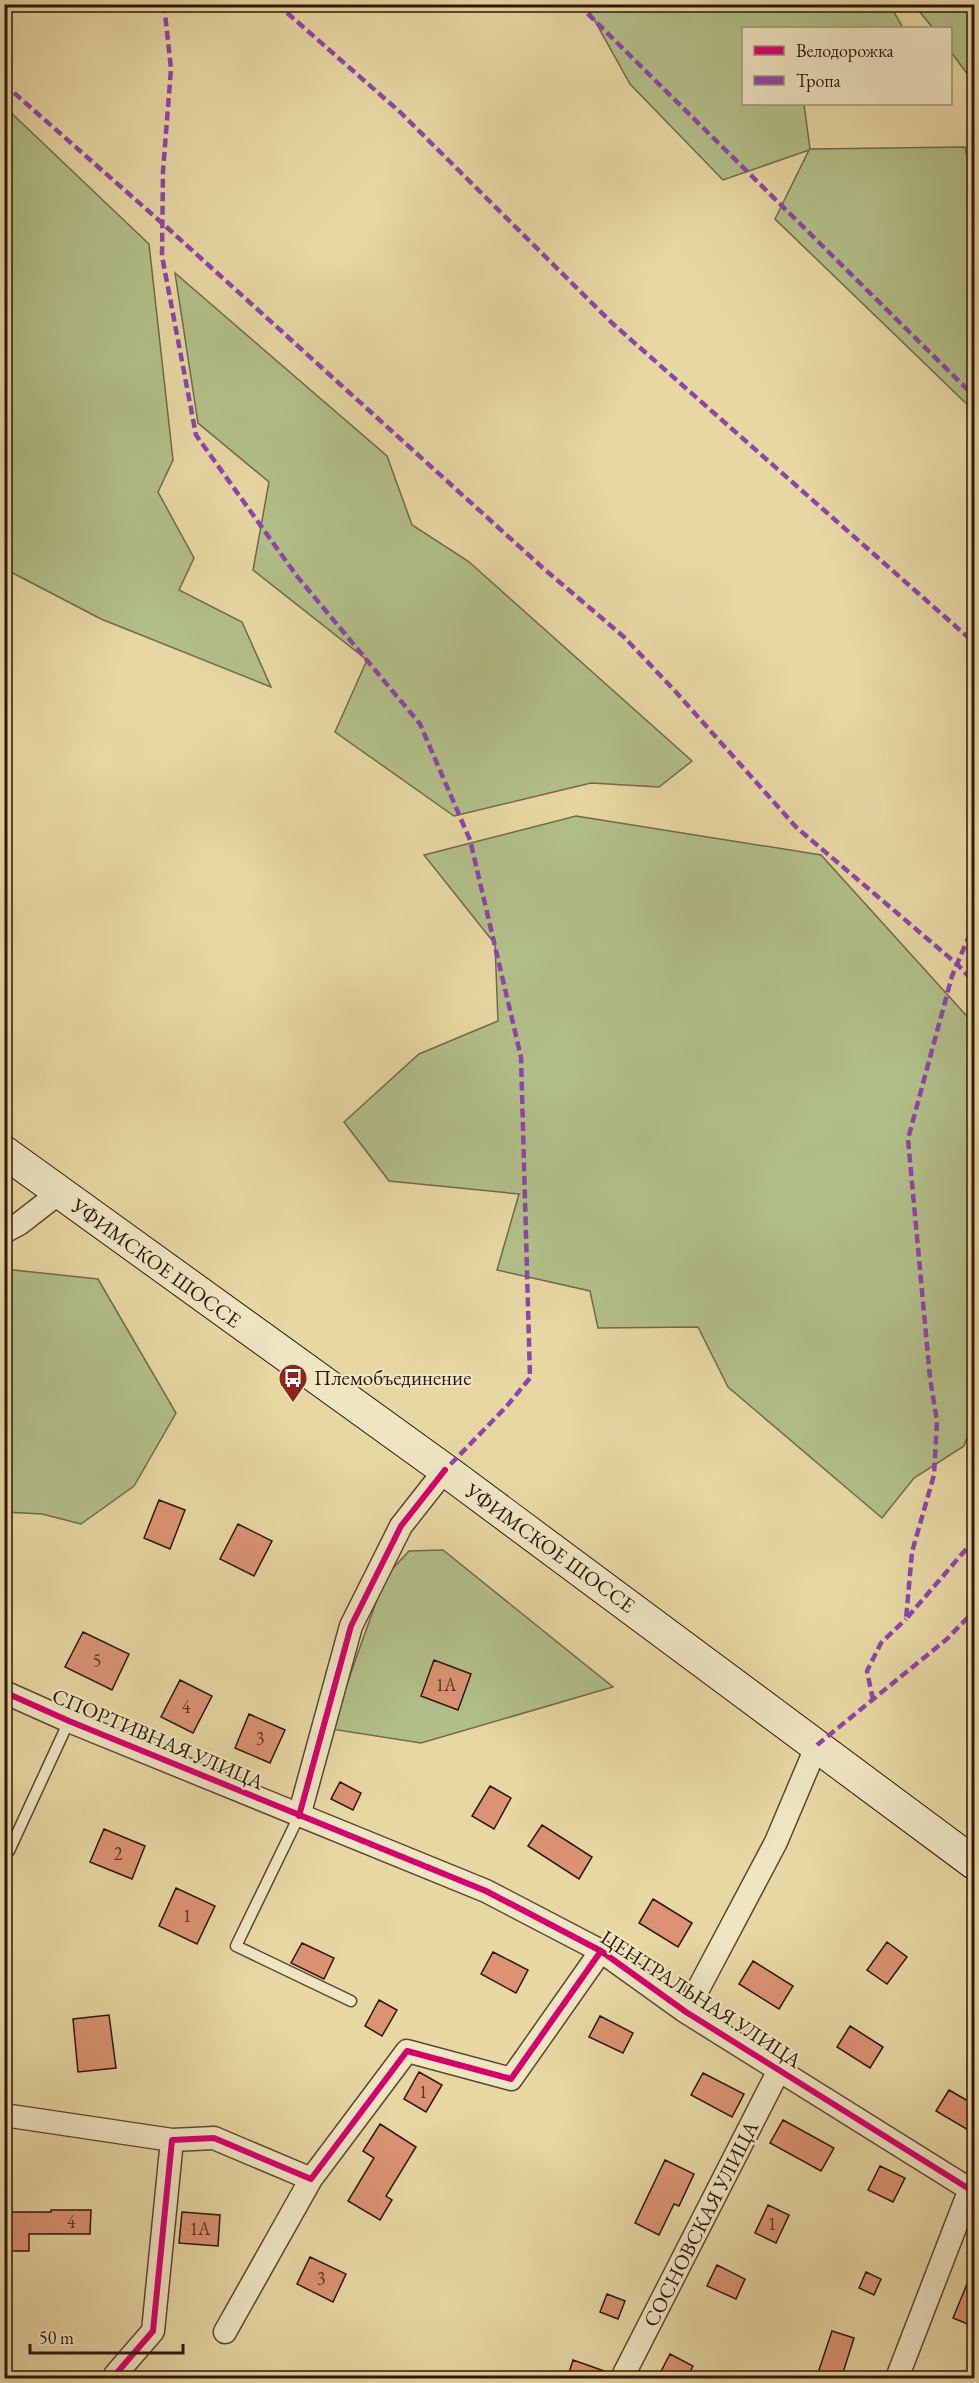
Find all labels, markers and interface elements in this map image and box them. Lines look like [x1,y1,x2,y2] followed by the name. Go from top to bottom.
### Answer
[742,27,952,105] legend
[796,39,895,62] text: Велодорожка
[796,69,842,92] text: Тропа
[65,1191,247,1334] street label: УФИМСКОЕ ШОССЕ
[277,1362,309,1404] bus stop icon: Племобъединение
[314,1364,471,1391] place label: Племобъединение
[459,1476,641,1619] street label: УФИМСКОЕ ШОССЕ
[93,1649,101,1672] house number: 5
[435,1673,457,1696] house number: 1А
[48,1682,269,1796] street label: СПОРТИВНАЯ УЛИЦА
[182,1695,191,1718] house number: 4
[256,1727,264,1750] house number: 3
[114,1842,123,1865] house number: 2
[183,1904,191,1927] house number: 1
[596,1923,807,2074] street label: ЦЕНТРАЛЬНАЯ УЛИЦА
[419,2080,427,2103] house number: 1
[637,2116,764,2331] street label: СОСНОВСКАЯ УЛИЦА
[67,2210,76,2233] house number: 4
[768,2212,776,2235] house number: 1
[189,2217,211,2240] house number: 1А
[317,2267,325,2290] house number: 3
[30,2317,183,2355] scale bar
[39,2326,74,2349] text: 50 m

